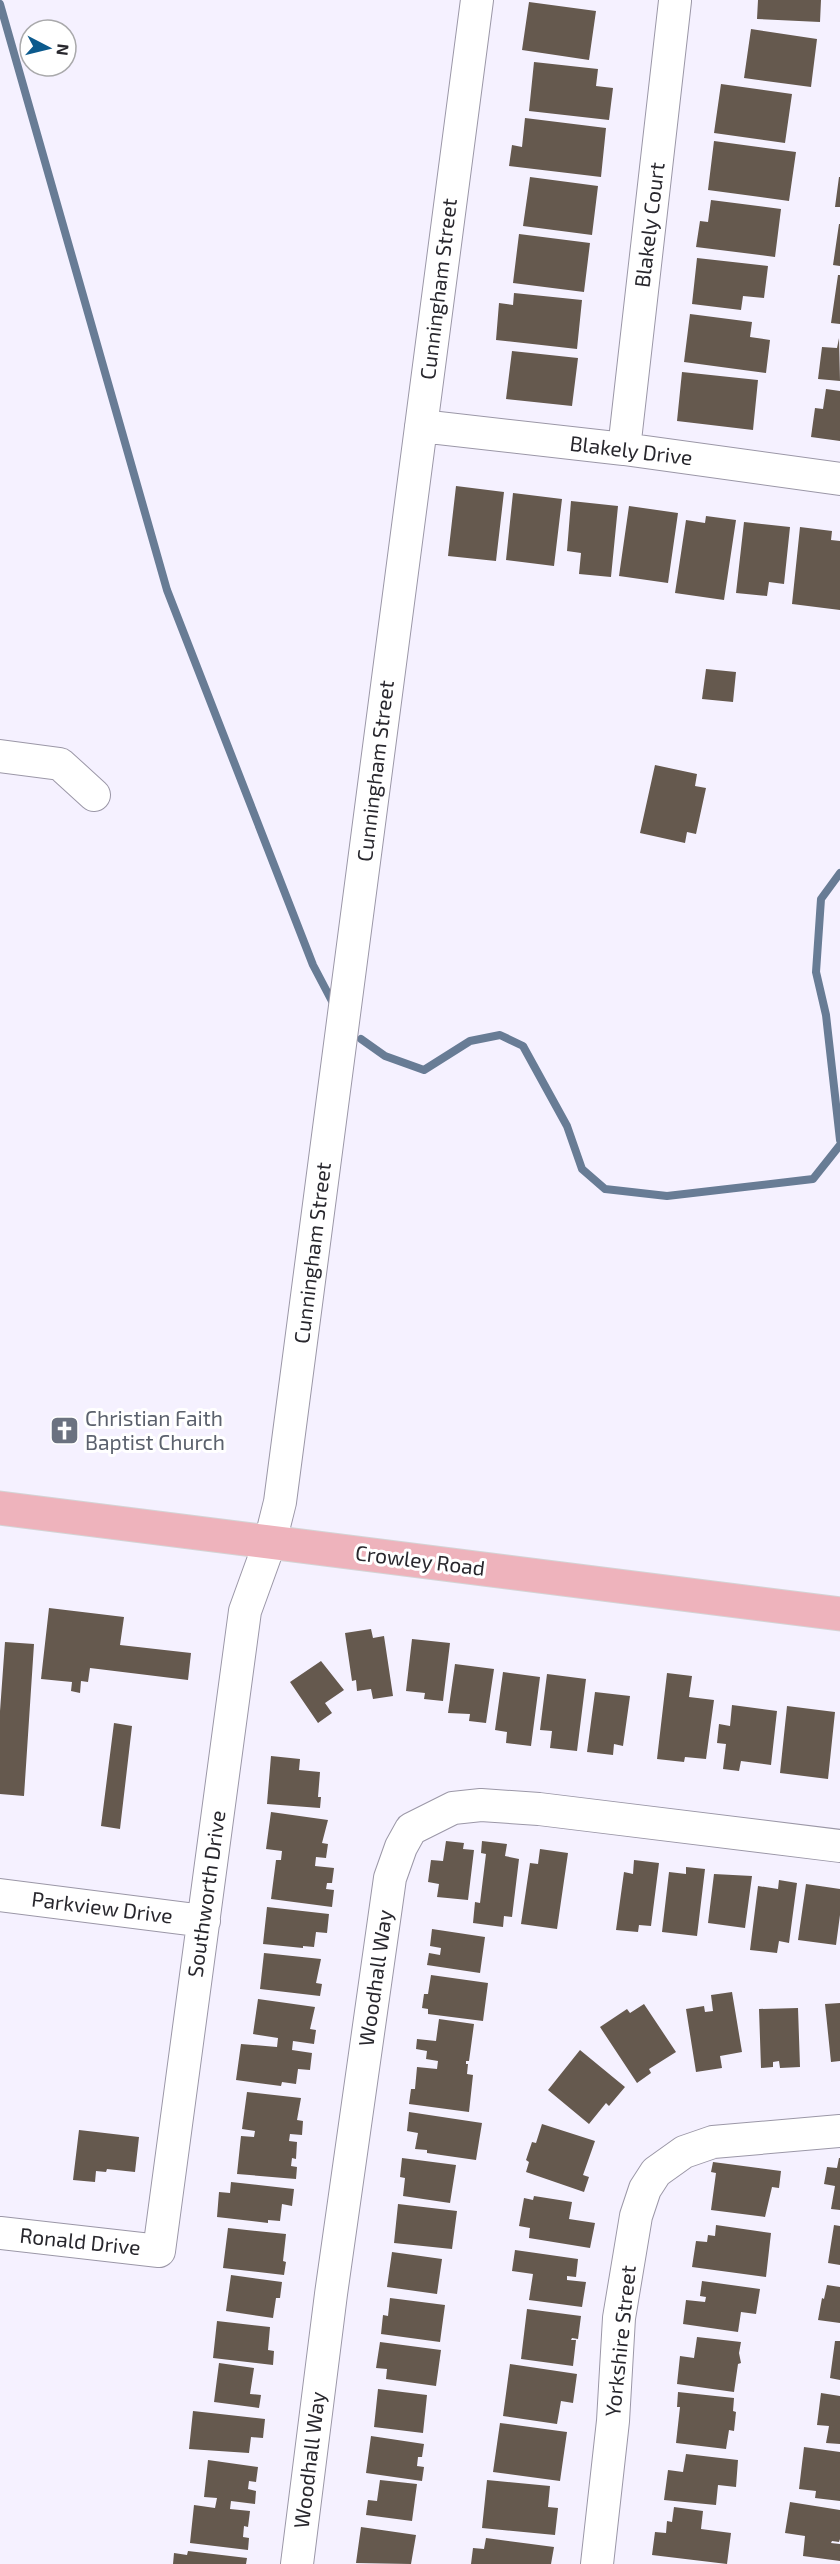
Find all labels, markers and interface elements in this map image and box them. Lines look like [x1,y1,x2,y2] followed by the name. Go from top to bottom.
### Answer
[18,18,78,78] north arrow
[53,43,74,57] text: N
[628,161,669,289] street label: Blakely Court
[414,197,461,381] street label: Cunningham Street
[568,430,694,469] street label: Blakely Drive
[351,679,398,863] street label: Cunningham Street
[288,1161,335,1345] street label: Cunningham Street
[85,1405,225,1454] place label: Christian Faith Baptist Church
[48,1415,80,1447] church icon: Christian Faith Baptist Church
[354,1539,486,1580] street label: Crowley Road
[181,1809,230,1979] street label: Southworth Drive
[30,1885,174,1928] street label: Parkview Drive
[353,1908,396,2048] street label: Woodhall Way
[19,2222,142,2259] street label: Ronald Drive
[599,2264,640,2418] street label: Yorkshire Street
[288,2390,329,2530] street label: Woodhall Way

